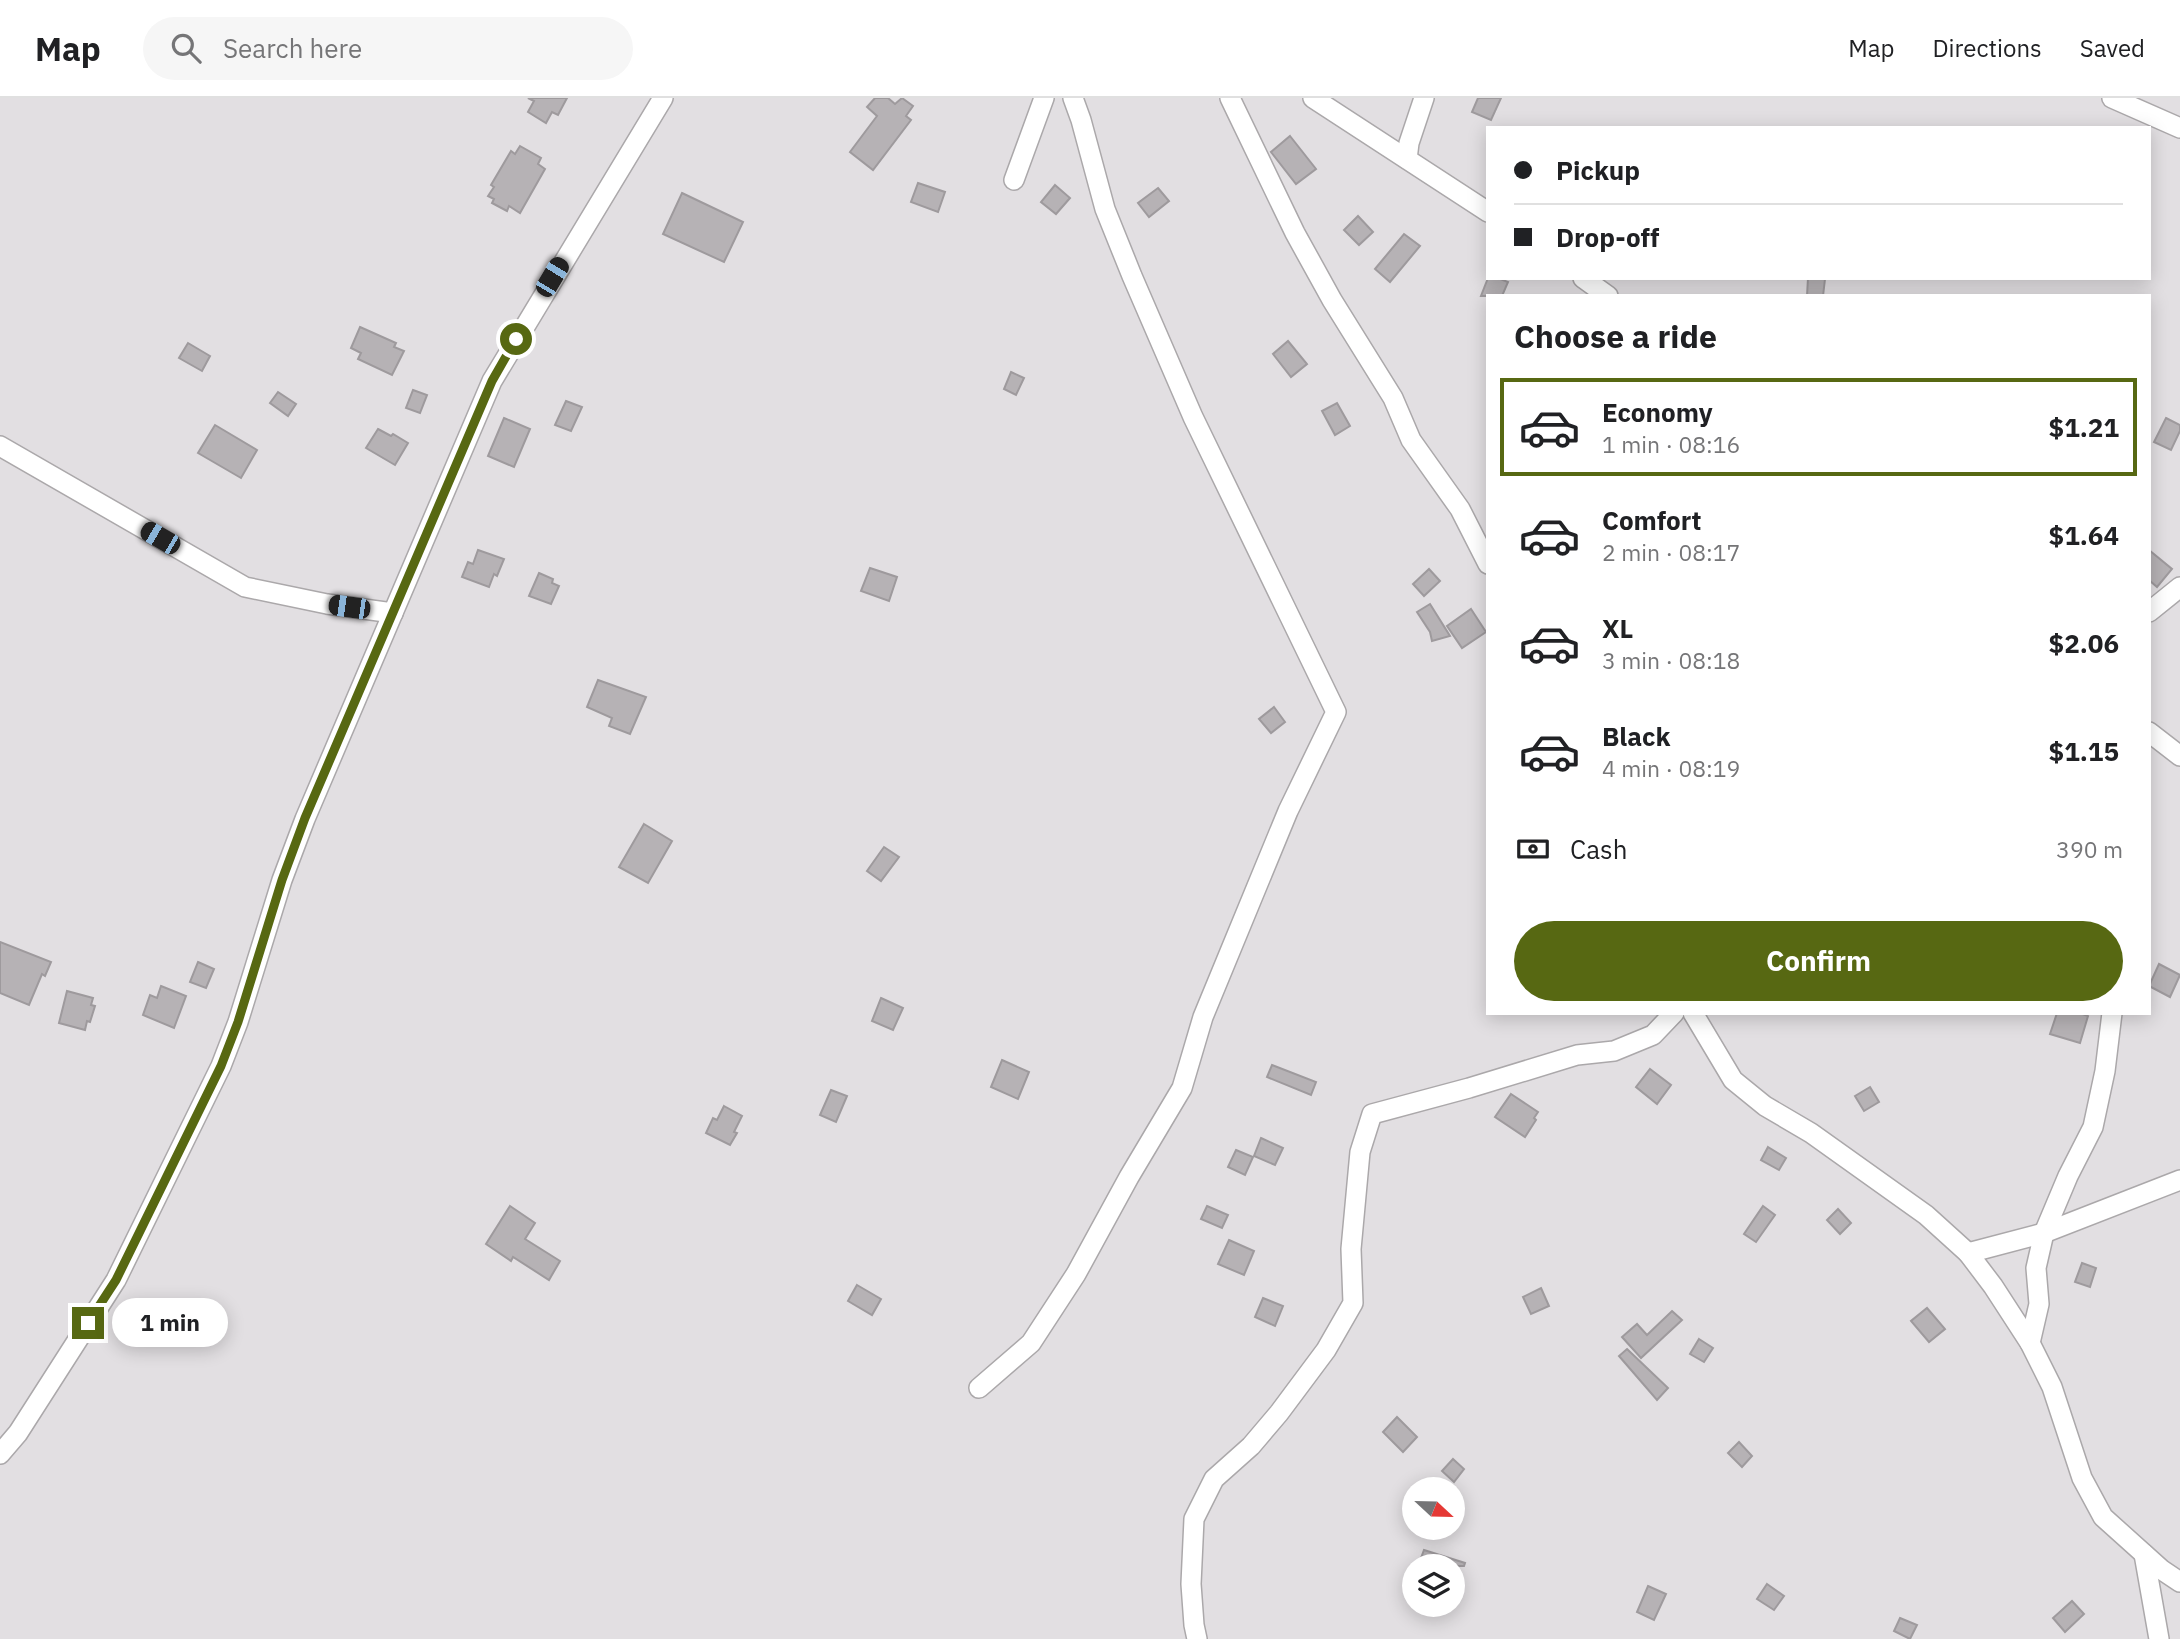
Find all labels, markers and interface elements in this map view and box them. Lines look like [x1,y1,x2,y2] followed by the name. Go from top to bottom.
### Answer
[143,17,633,80] search box
[35,27,101,70] text: Map
[167,29,205,67] icon: search
[223,31,362,65] text: Search here
[1848,32,1894,64] text: Map
[1932,32,2042,64] text: Directions
[2080,32,2145,64] text: Saved
[1556,153,1640,187] text: Pickup
[1556,220,1659,254] text: Drop-off
[533,254,572,300] car
[1514,315,1717,357] text: Choose a ride
[500,323,532,355] route start
[1602,395,1713,429] text: Economy
[1518,396,1581,459] icon: car
[2049,410,2119,444] text: $1.21
[1602,429,1740,459] text: 1 min · 08:16
[1602,503,1701,537] text: Comfort
[1518,504,1581,567] icon: car
[137,518,184,558] car
[2049,518,2119,552] text: $1.64
[1602,537,1740,567] text: 2 min · 08:17
[327,594,372,620] car
[1602,611,1633,645] text: XL
[1518,612,1581,675] icon: car
[2049,626,2119,660] text: $2.06
[1602,645,1740,675] text: 3 min · 08:18
[1602,719,1670,753] text: Black
[1518,720,1581,783] icon: car
[2049,734,2119,768] text: $1.15
[1602,753,1740,783] text: 4 min · 08:19
[1514,830,1552,868] icon: cash
[1570,832,1627,866] text: Cash
[2056,834,2123,864] text: 390 m
[1514,921,2123,1001] button: Confirm
[112,1298,228,1348] callout: 1 min
[72,1307,104,1339] route end
[140,1307,200,1337] text: 1 min
[1402,1477,1465,1540] north arrow
[1402,1477,1465,1617] map controls
[1402,1554,1465,1617] button: layers

